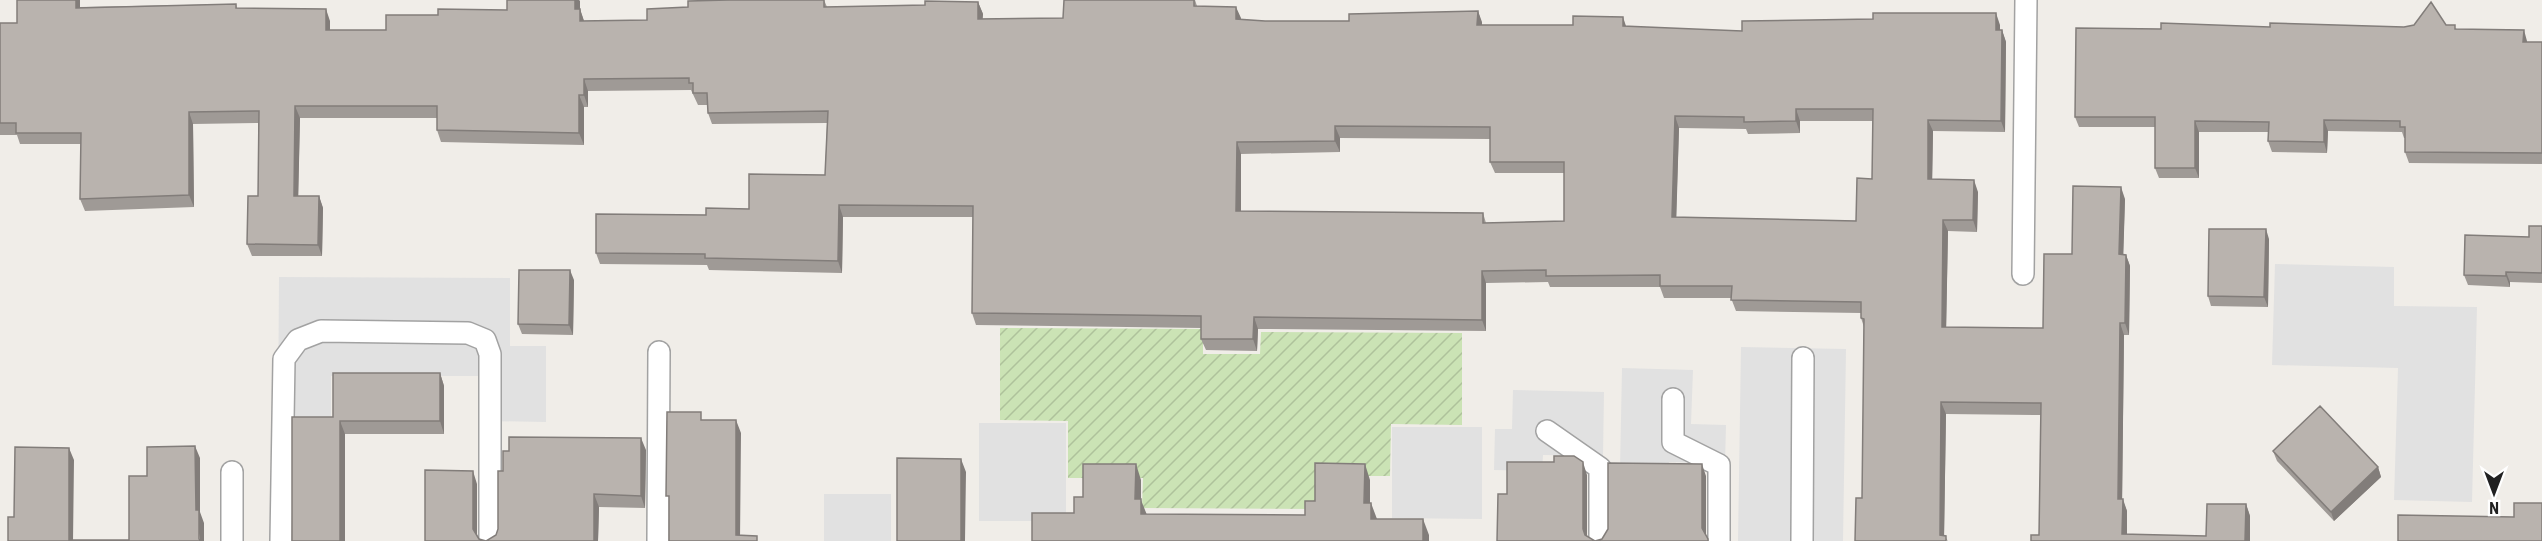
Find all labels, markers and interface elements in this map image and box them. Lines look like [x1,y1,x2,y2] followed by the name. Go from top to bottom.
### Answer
[2464,463,2524,523] north arrow
[2489,498,2499,517] text: N

